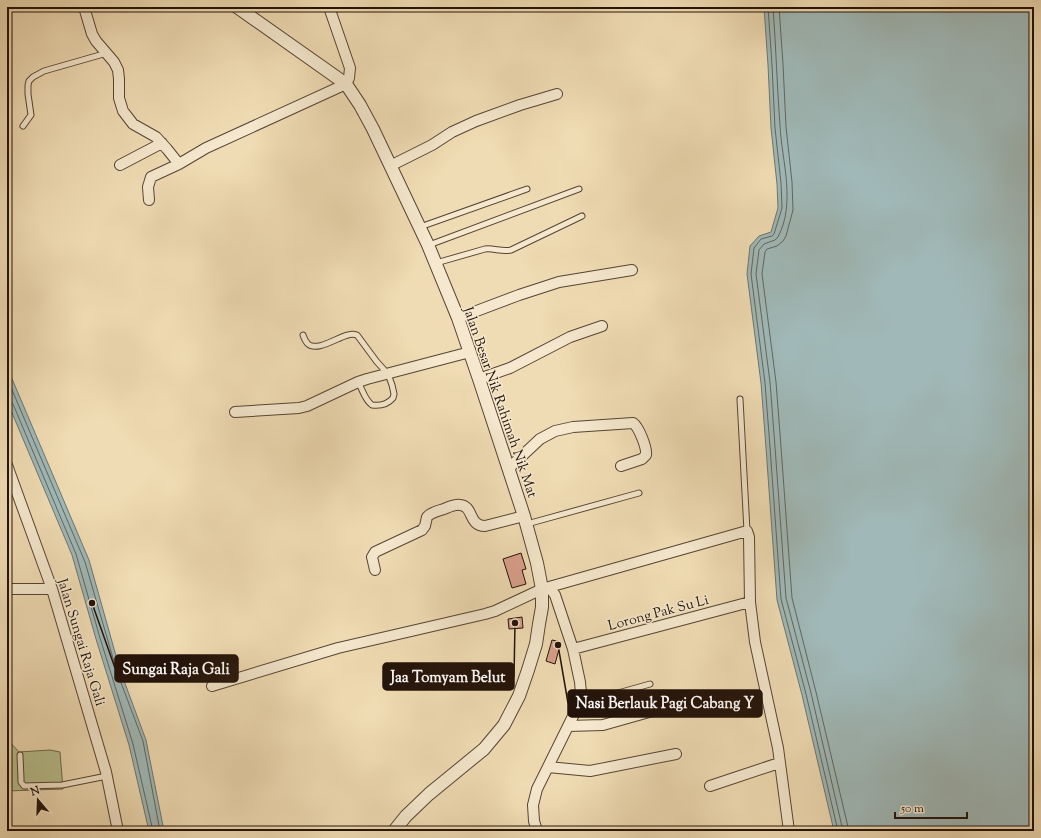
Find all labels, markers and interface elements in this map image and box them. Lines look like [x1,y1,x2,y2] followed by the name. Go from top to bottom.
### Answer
[457,304,541,501] street label: Jalan Besar Nik Rahimah Nik Mat
[51,575,109,709] street label: Jalan Sungai Raja Gali
[606,591,711,637] street label: Lorong Pak Su Li
[115,655,238,682] callout: Sungai Raja Gali
[122,660,230,681] text: Sungai Raja Gali
[383,663,514,690] callout: Jaa Tomyam Belut
[390,668,506,689] text: Jaa Tomyam Belut
[568,690,762,717] callout: Nasi Berlauk Pagi Cabang Y
[576,694,755,715] text: Nasi Berlauk Pagi Cabang Y
[18,780,58,820] north arrow
[27,782,42,801] text: N
[895,794,967,820] scale bar
[900,800,924,818] text: 50 m

